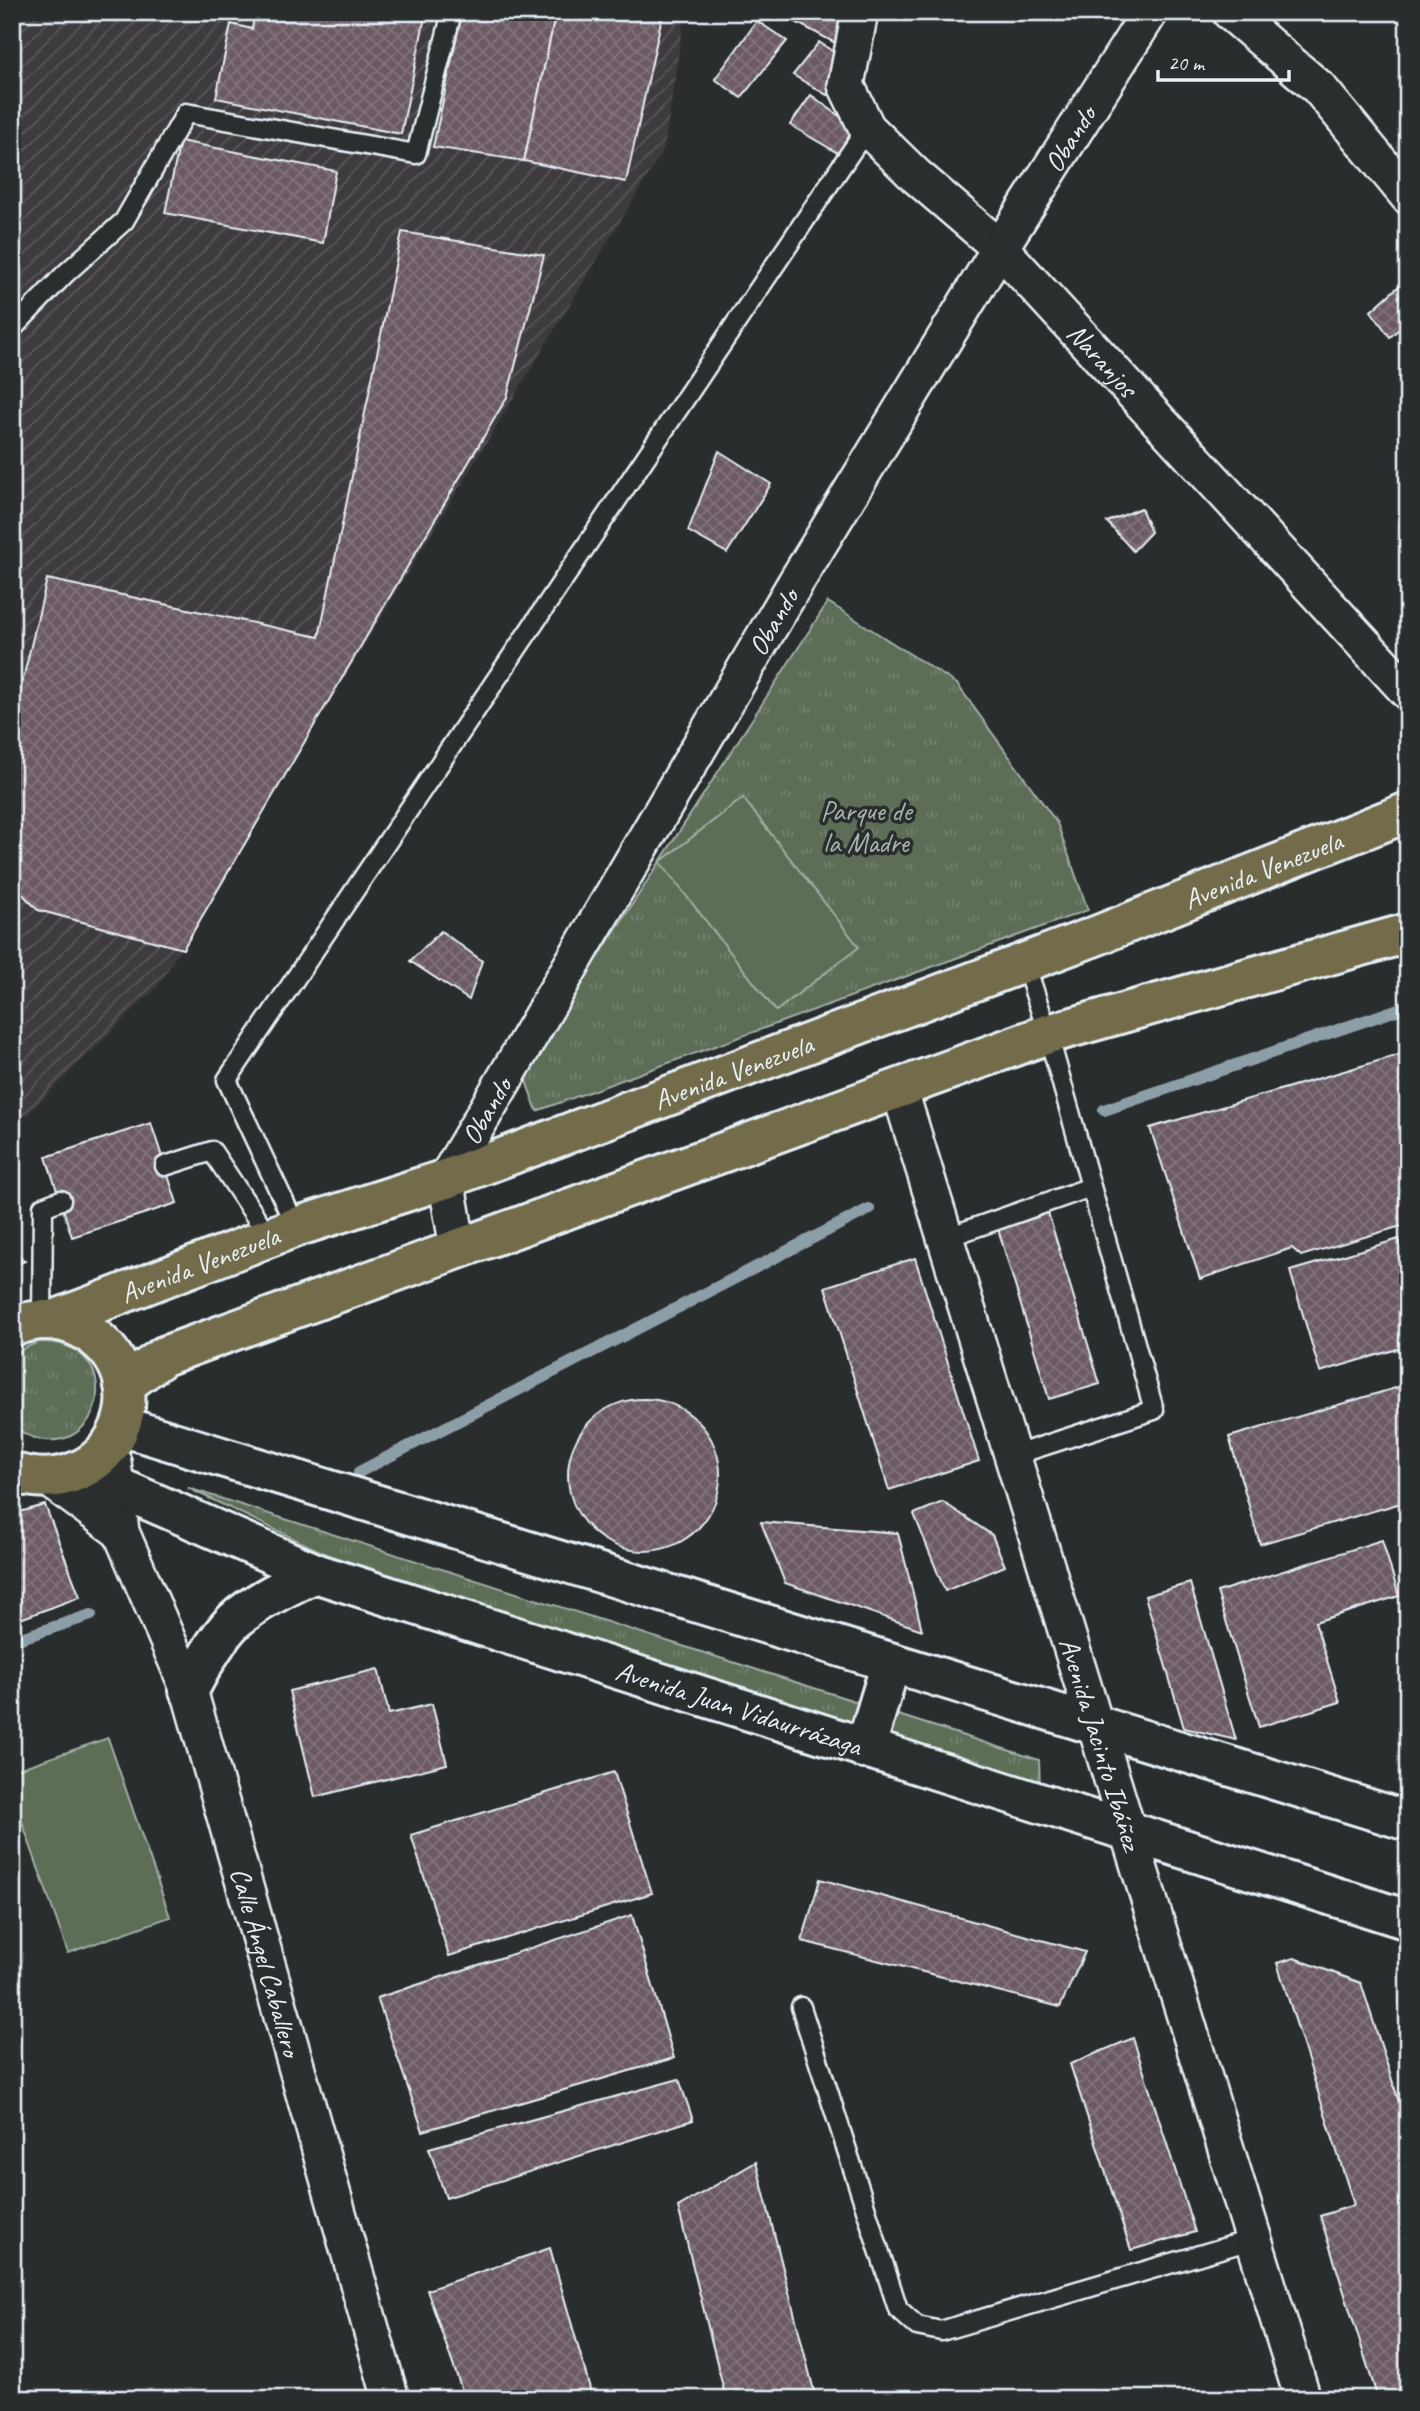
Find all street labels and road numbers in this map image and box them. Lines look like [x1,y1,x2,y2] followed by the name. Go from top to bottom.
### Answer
[1036,97,1106,179] street label: Obando
[1059,316,1147,406] street label: Naranjos
[740,580,808,662] street label: Obando
[1179,822,1349,917] street label: Avenida Venezuela
[648,1026,819,1118] street label: Avenida Venezuela
[453,1069,521,1151] street label: Obando
[115,1218,286,1311] street label: Avenida Venezuela
[1051,1633,1151,1857] street label: Avenida Jacinto Ibáñez
[612,1653,868,1764] street label: Avenida Juan Vidaurrázaga
[222,1863,310,2063] street label: Calle Ángel Caballero

